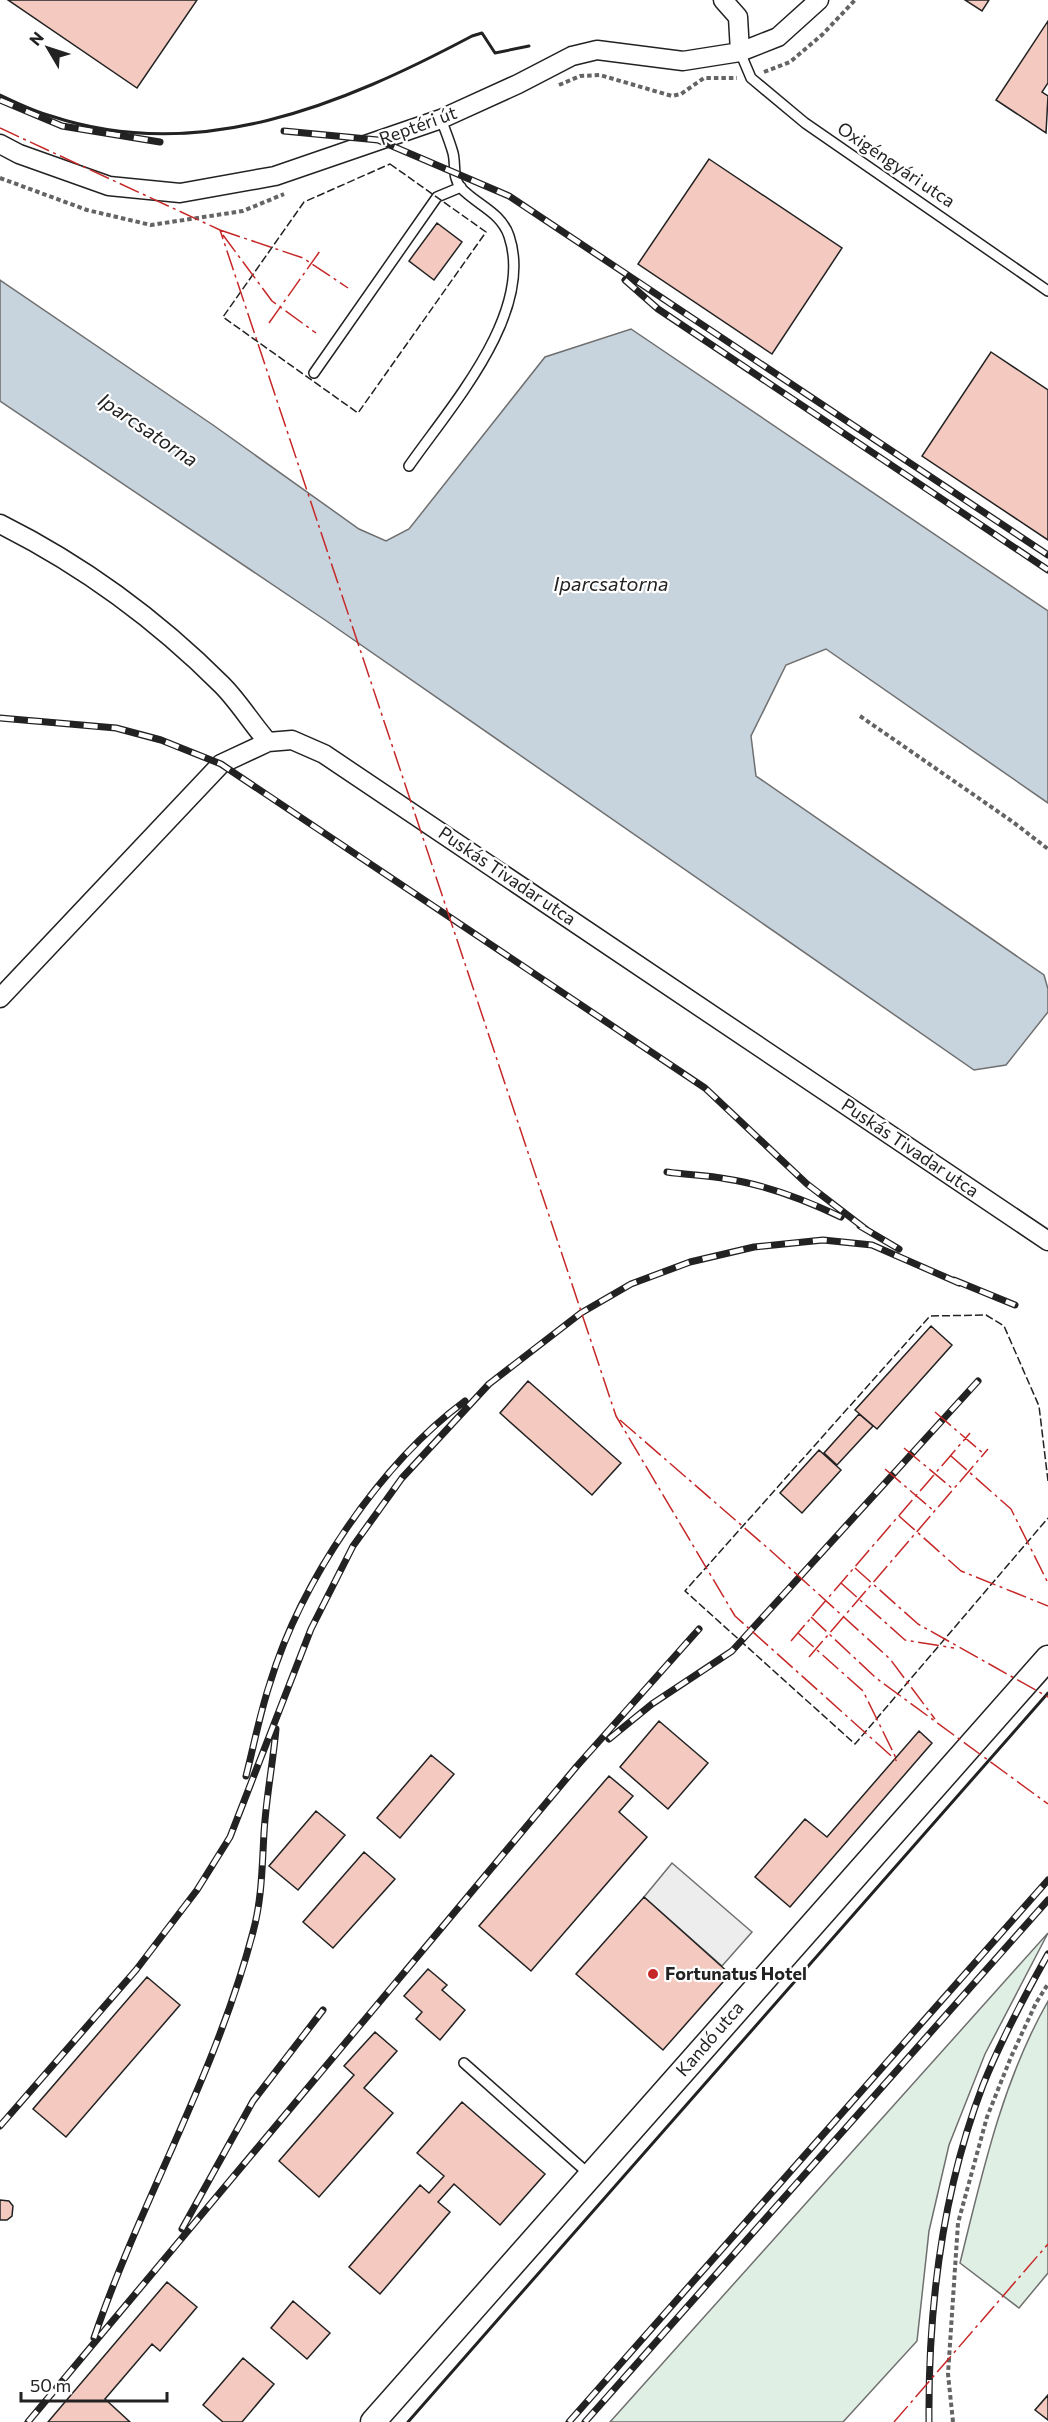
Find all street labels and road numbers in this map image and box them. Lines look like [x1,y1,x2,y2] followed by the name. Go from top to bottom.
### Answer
[376,101,459,149] street label: Reptéri út
[834,117,960,212] street label: Oxigéngyári utca
[435,821,580,929] street label: Puskás Tivadar utca
[838,1093,983,1201] street label: Puskás Tivadar utca
[671,1996,748,2080] street label: Kandó utca

